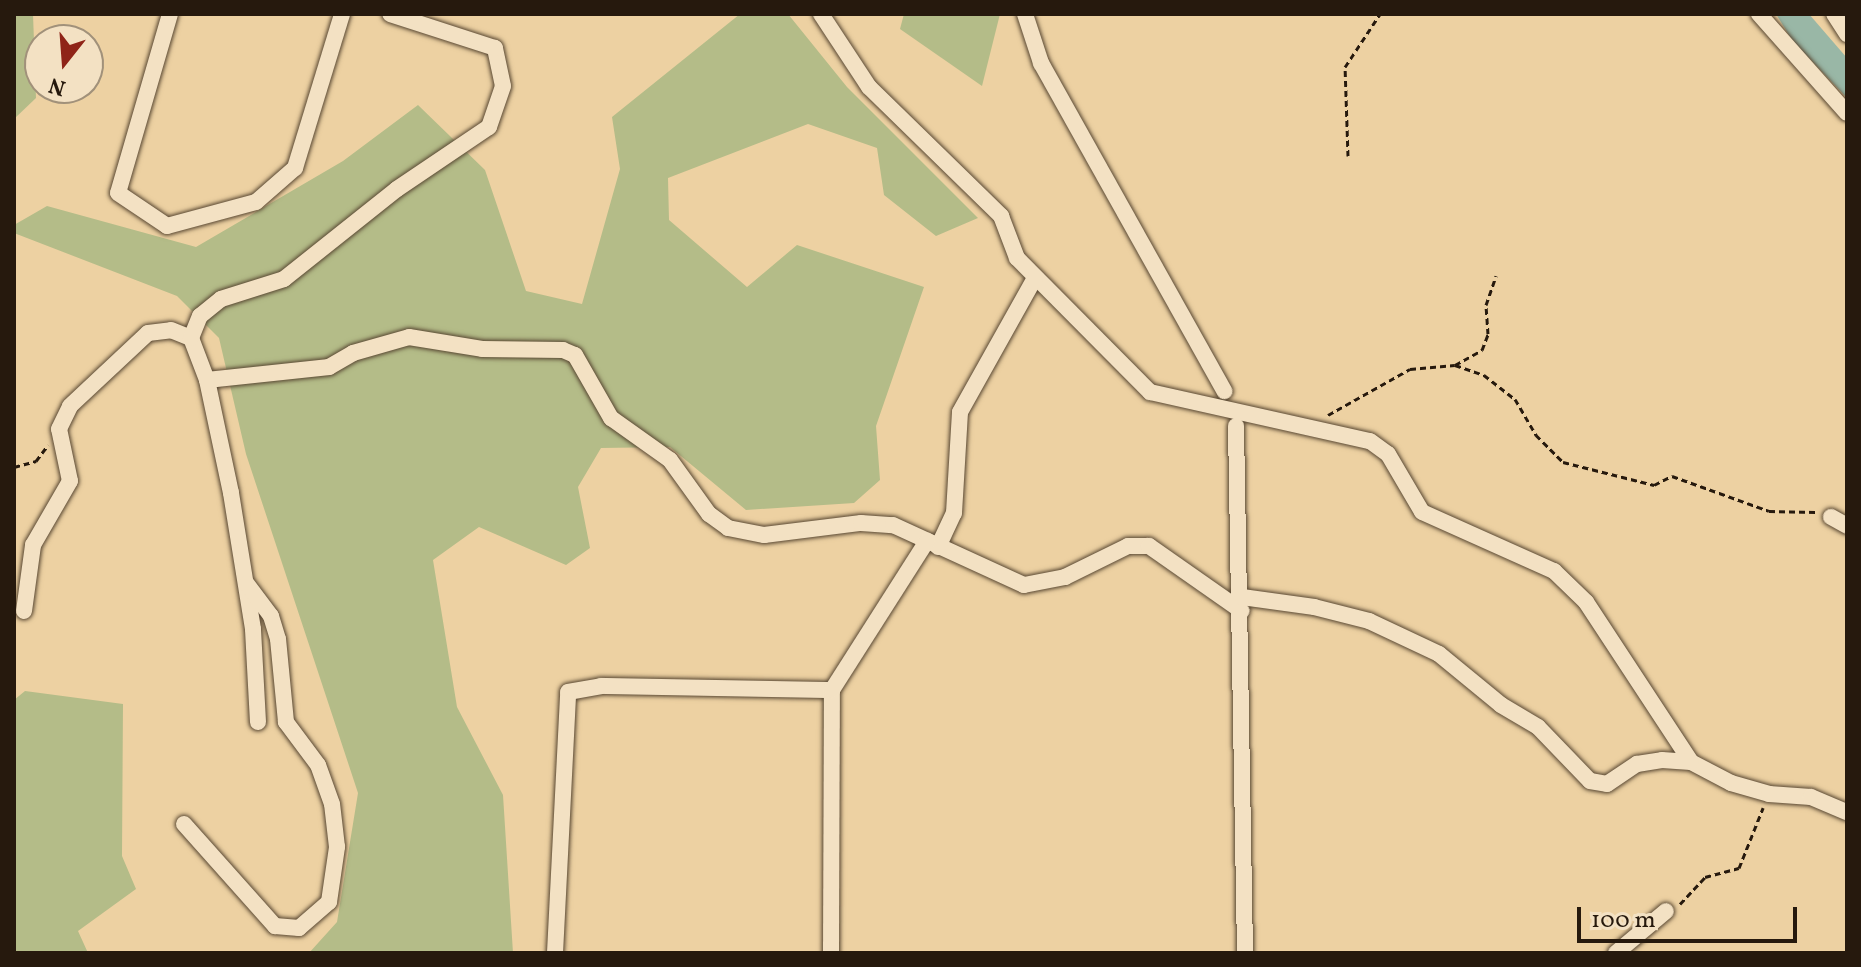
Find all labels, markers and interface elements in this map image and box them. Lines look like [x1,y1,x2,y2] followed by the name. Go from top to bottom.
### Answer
[24,24,104,104] north arrow
[45,68,70,103] text: N
[1581,891,1801,941] scale bar
[1591,904,1656,938] text: 100 m

